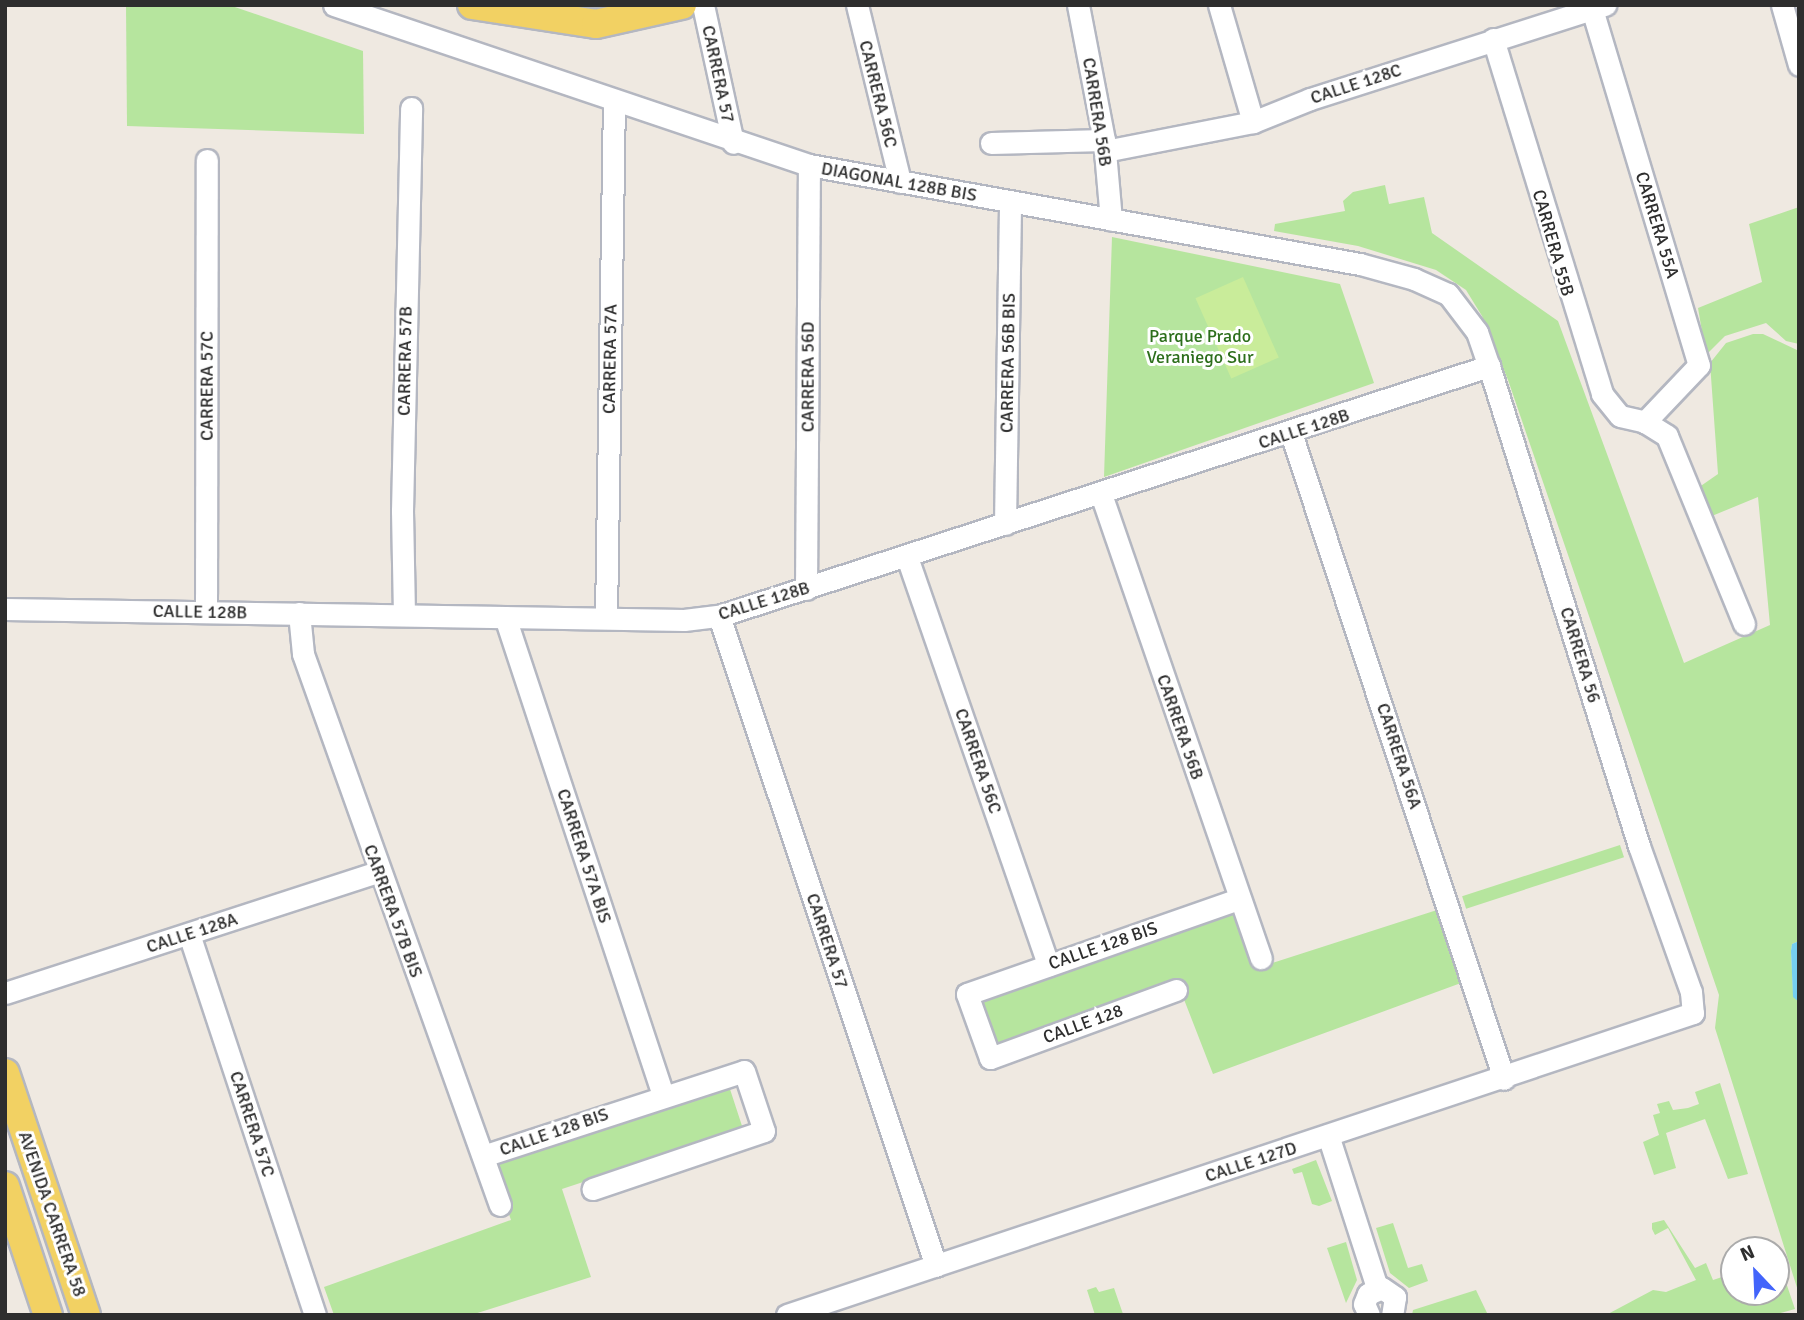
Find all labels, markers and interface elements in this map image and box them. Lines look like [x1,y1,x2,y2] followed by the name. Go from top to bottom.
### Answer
[697,23,739,125] street label: CARRERA 57
[854,38,902,150] street label: CARRERA 56C
[1078,56,1116,168] street label: CARRERA 56B
[1308,59,1404,109] street label: CALLE 128C
[819,158,979,206] street label: DIAGONAL 128B BIS
[1631,169,1683,281] street label: CARRERA 55A
[1527,187,1579,299] street label: CARRERA 55B
[996,293,1020,433] street label: CARRERA 56B BIS
[598,304,622,414] street label: CARRERA 57A
[393,306,417,416] street label: CARRERA 57B
[797,322,819,432] street label: CARRERA 56D
[1146,326,1254,368] park label: Parque Prado Veraniego Sur
[196,331,218,441] street label: CARRERA 57C
[1256,404,1352,454] street label: CALLE 128B
[716,577,812,625] street label: CALLE 128B
[153,600,247,624] street label: CALLE 128B
[1555,605,1605,705] street label: CARRERA 56
[1152,672,1208,782] street label: CARRERA 56B
[1372,700,1426,812] street label: CARRERA 56A
[950,706,1006,816] street label: CARRERA 56C
[552,786,616,926] street label: CARRERA 57A BIS
[359,842,427,980] street label: CARRERA 57B BIS
[801,891,853,991] street label: CARRERA 57
[144,908,240,958] street label: CALLE 128A
[1046,917,1160,975] street label: CALLE 128 BIS
[1040,1000,1126,1048] street label: CALLE 128
[225,1068,279,1180] street label: CARRERA 57C
[497,1103,611,1161] street label: CALLE 128 BIS
[14,1128,90,1300] street label: AVENIDA CARRERA 58
[1202,1137,1300,1187] street label: CALLE 127D
[1720,1236,1790,1306] north arrow
[1737,1240,1758,1267] text: N

